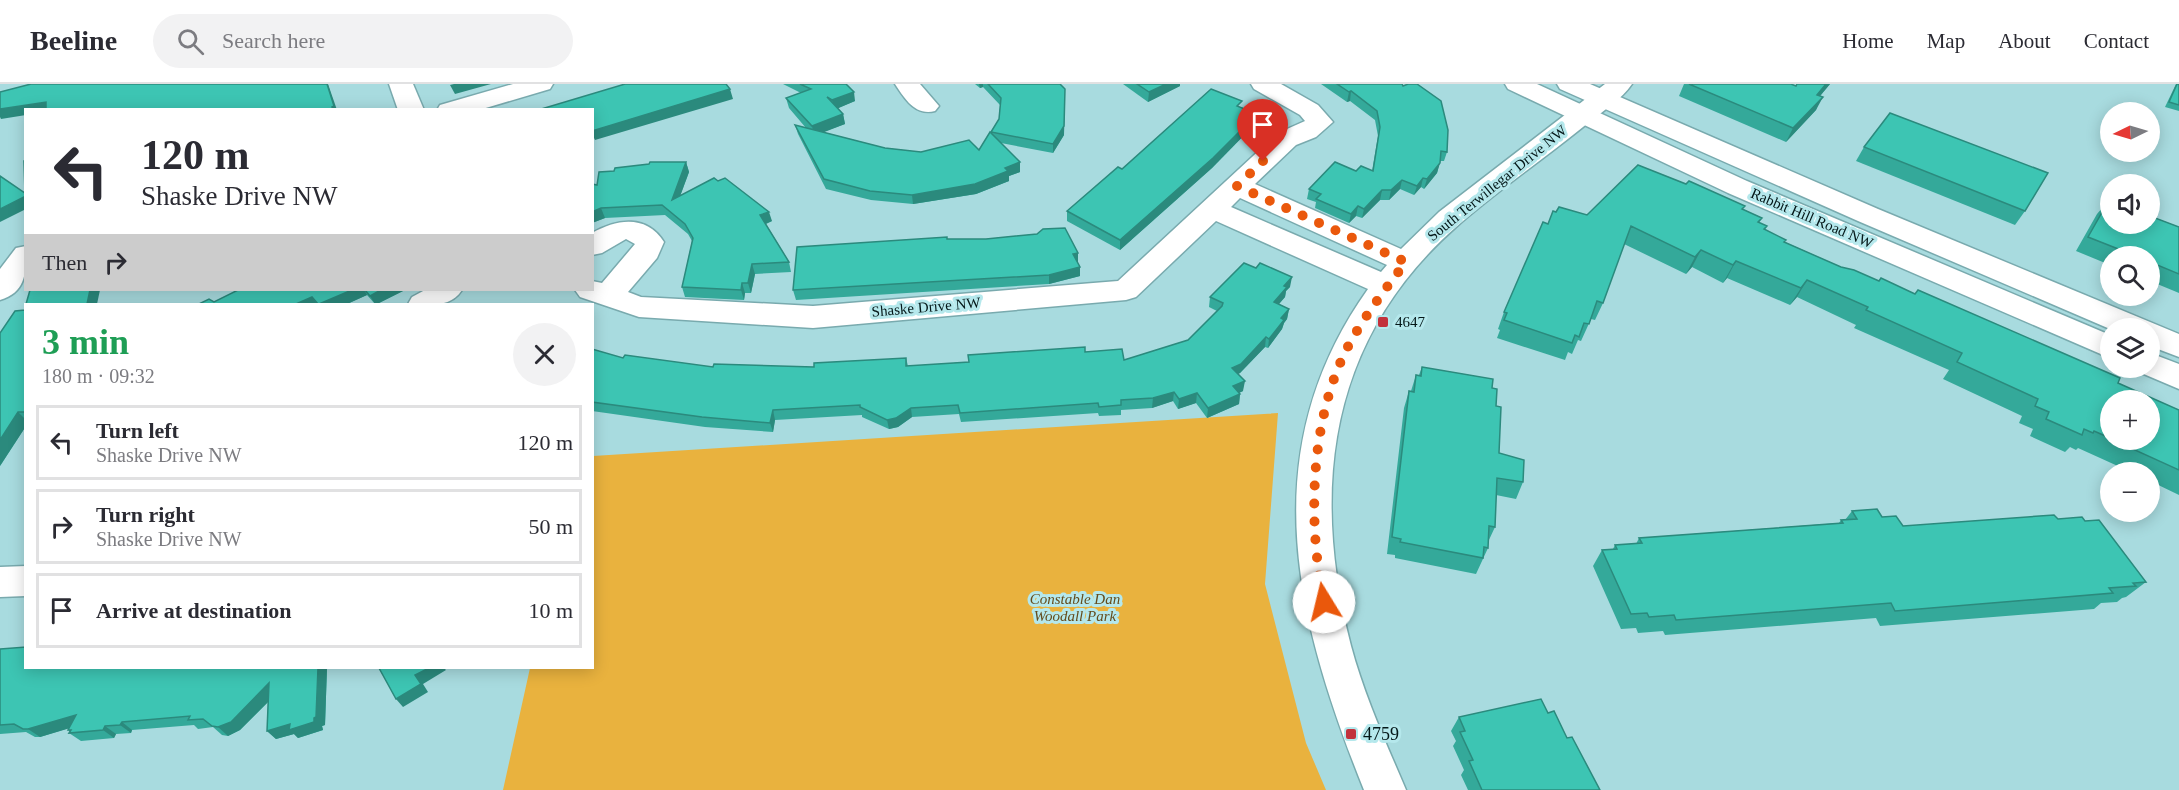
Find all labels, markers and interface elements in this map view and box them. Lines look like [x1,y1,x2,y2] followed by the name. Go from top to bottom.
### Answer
[153,14,573,68] search box
[30,25,117,56] text: Beeline
[174,25,207,58] icon: search
[222,28,325,53] text: Search here
[1842,29,1894,53] text: Home
[1927,29,1965,53] text: Map
[1998,29,2051,53] text: About
[2084,29,2149,53] text: Contact
[1237,99,1288,161] pin
[2100,102,2160,162] north arrow
[2100,102,2160,522] map controls
[1246,108,1279,141] icon: arrive
[1424,121,1570,244] street label: South Terwillegar Drive NW
[42,132,120,210] icon: left
[141,132,250,178] text: 120 m
[2100,174,2160,234] button: sound
[141,181,337,211] text: Shaske Drive NW
[1748,185,1876,251] street label: Rabbit Hill Road NW
[99,246,132,279] icon: right
[2100,246,2160,306] button: search
[42,250,87,275] text: Then
[871,294,982,320] street label: Shaske Drive NW
[1395,314,1426,330] place label: 4647
[1376,315,1390,329] marker: 4647
[2100,318,2160,378] button: layers
[42,322,129,362] text: 3 min
[513,323,576,386] button: close
[42,365,155,387] text: 180 m · 09:32
[2100,390,2160,450] button: +
[96,418,179,443] text: Turn left
[45,426,78,459] icon: left
[517,430,573,455] text: 120 m
[96,444,242,466] text: Shaske Drive NW
[2100,462,2160,522] button: −
[96,502,195,527] text: Turn right
[45,510,78,543] icon: right
[528,514,573,539] text: 50 m
[96,528,242,550] text: Shaske Drive NW
[1292,570,1356,634] position arrow
[1030,591,1120,624] park label: Constable Dan Woodall Park
[45,594,78,627] icon: arrive
[96,598,292,623] text: Arrive at destination
[528,598,573,623] text: 10 m
[1363,724,1399,744] place label: 4759
[1344,727,1358,741] marker: 4759

